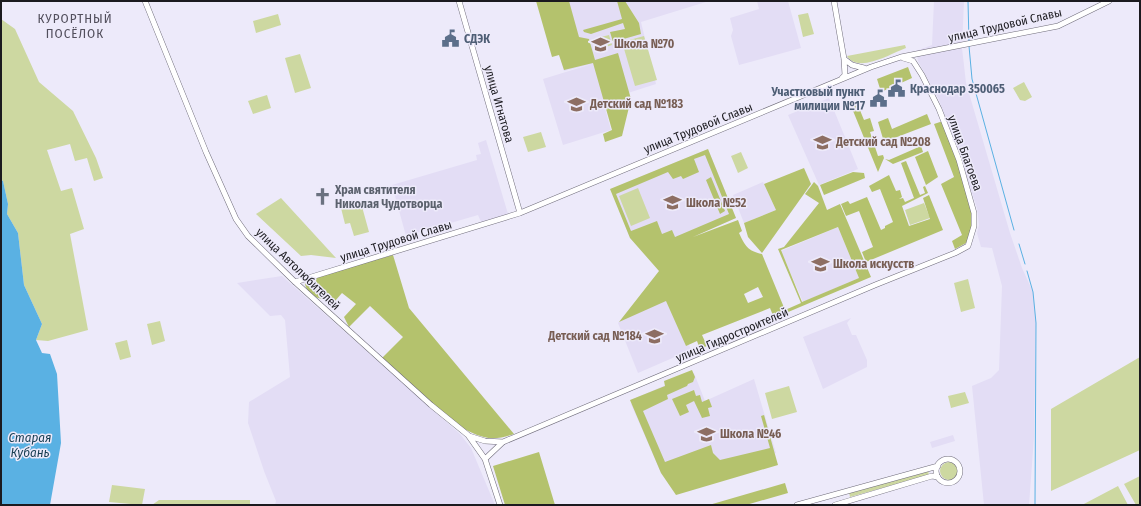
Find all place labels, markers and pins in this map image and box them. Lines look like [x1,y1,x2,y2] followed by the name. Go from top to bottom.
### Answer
[441,29,461,49] public building icon: СДЭК
[464,32,490,46] place label: СДЭК
[591,34,611,54] school or university icon: Школа №70
[614,37,675,51] place label: Школа №70
[887,79,907,99] public building icon: Краснодар 350065
[910,82,1005,96] place label: Краснодар 350065
[770,85,866,113] place label: Участковый пункт милиции №17
[868,89,888,109] public building icon: Участковый пункт милиции №17
[567,94,587,114] school or university icon: Детский сад №183
[589,97,684,111] place label: Детский сад №183
[813,132,833,152] school or university icon: Детский сад №208
[835,135,931,149] place label: Детский сад №208
[334,183,442,211] place label: Храм святителя Николая Чудотворца
[312,187,332,207] church icon: Храм святителя Николая Чудотворца
[663,193,683,213] school or university icon: Школа №52
[686,196,747,210] place label: Школа №52
[810,254,830,274] school or university icon: Школа искусств
[833,257,914,271] place label: Школа искусств
[645,326,665,346] school or university icon: Детский сад №184
[547,329,642,343] place label: Детский сад №184
[697,424,717,444] school or university icon: Школа №46
[720,427,781,441] place label: Школа №46

